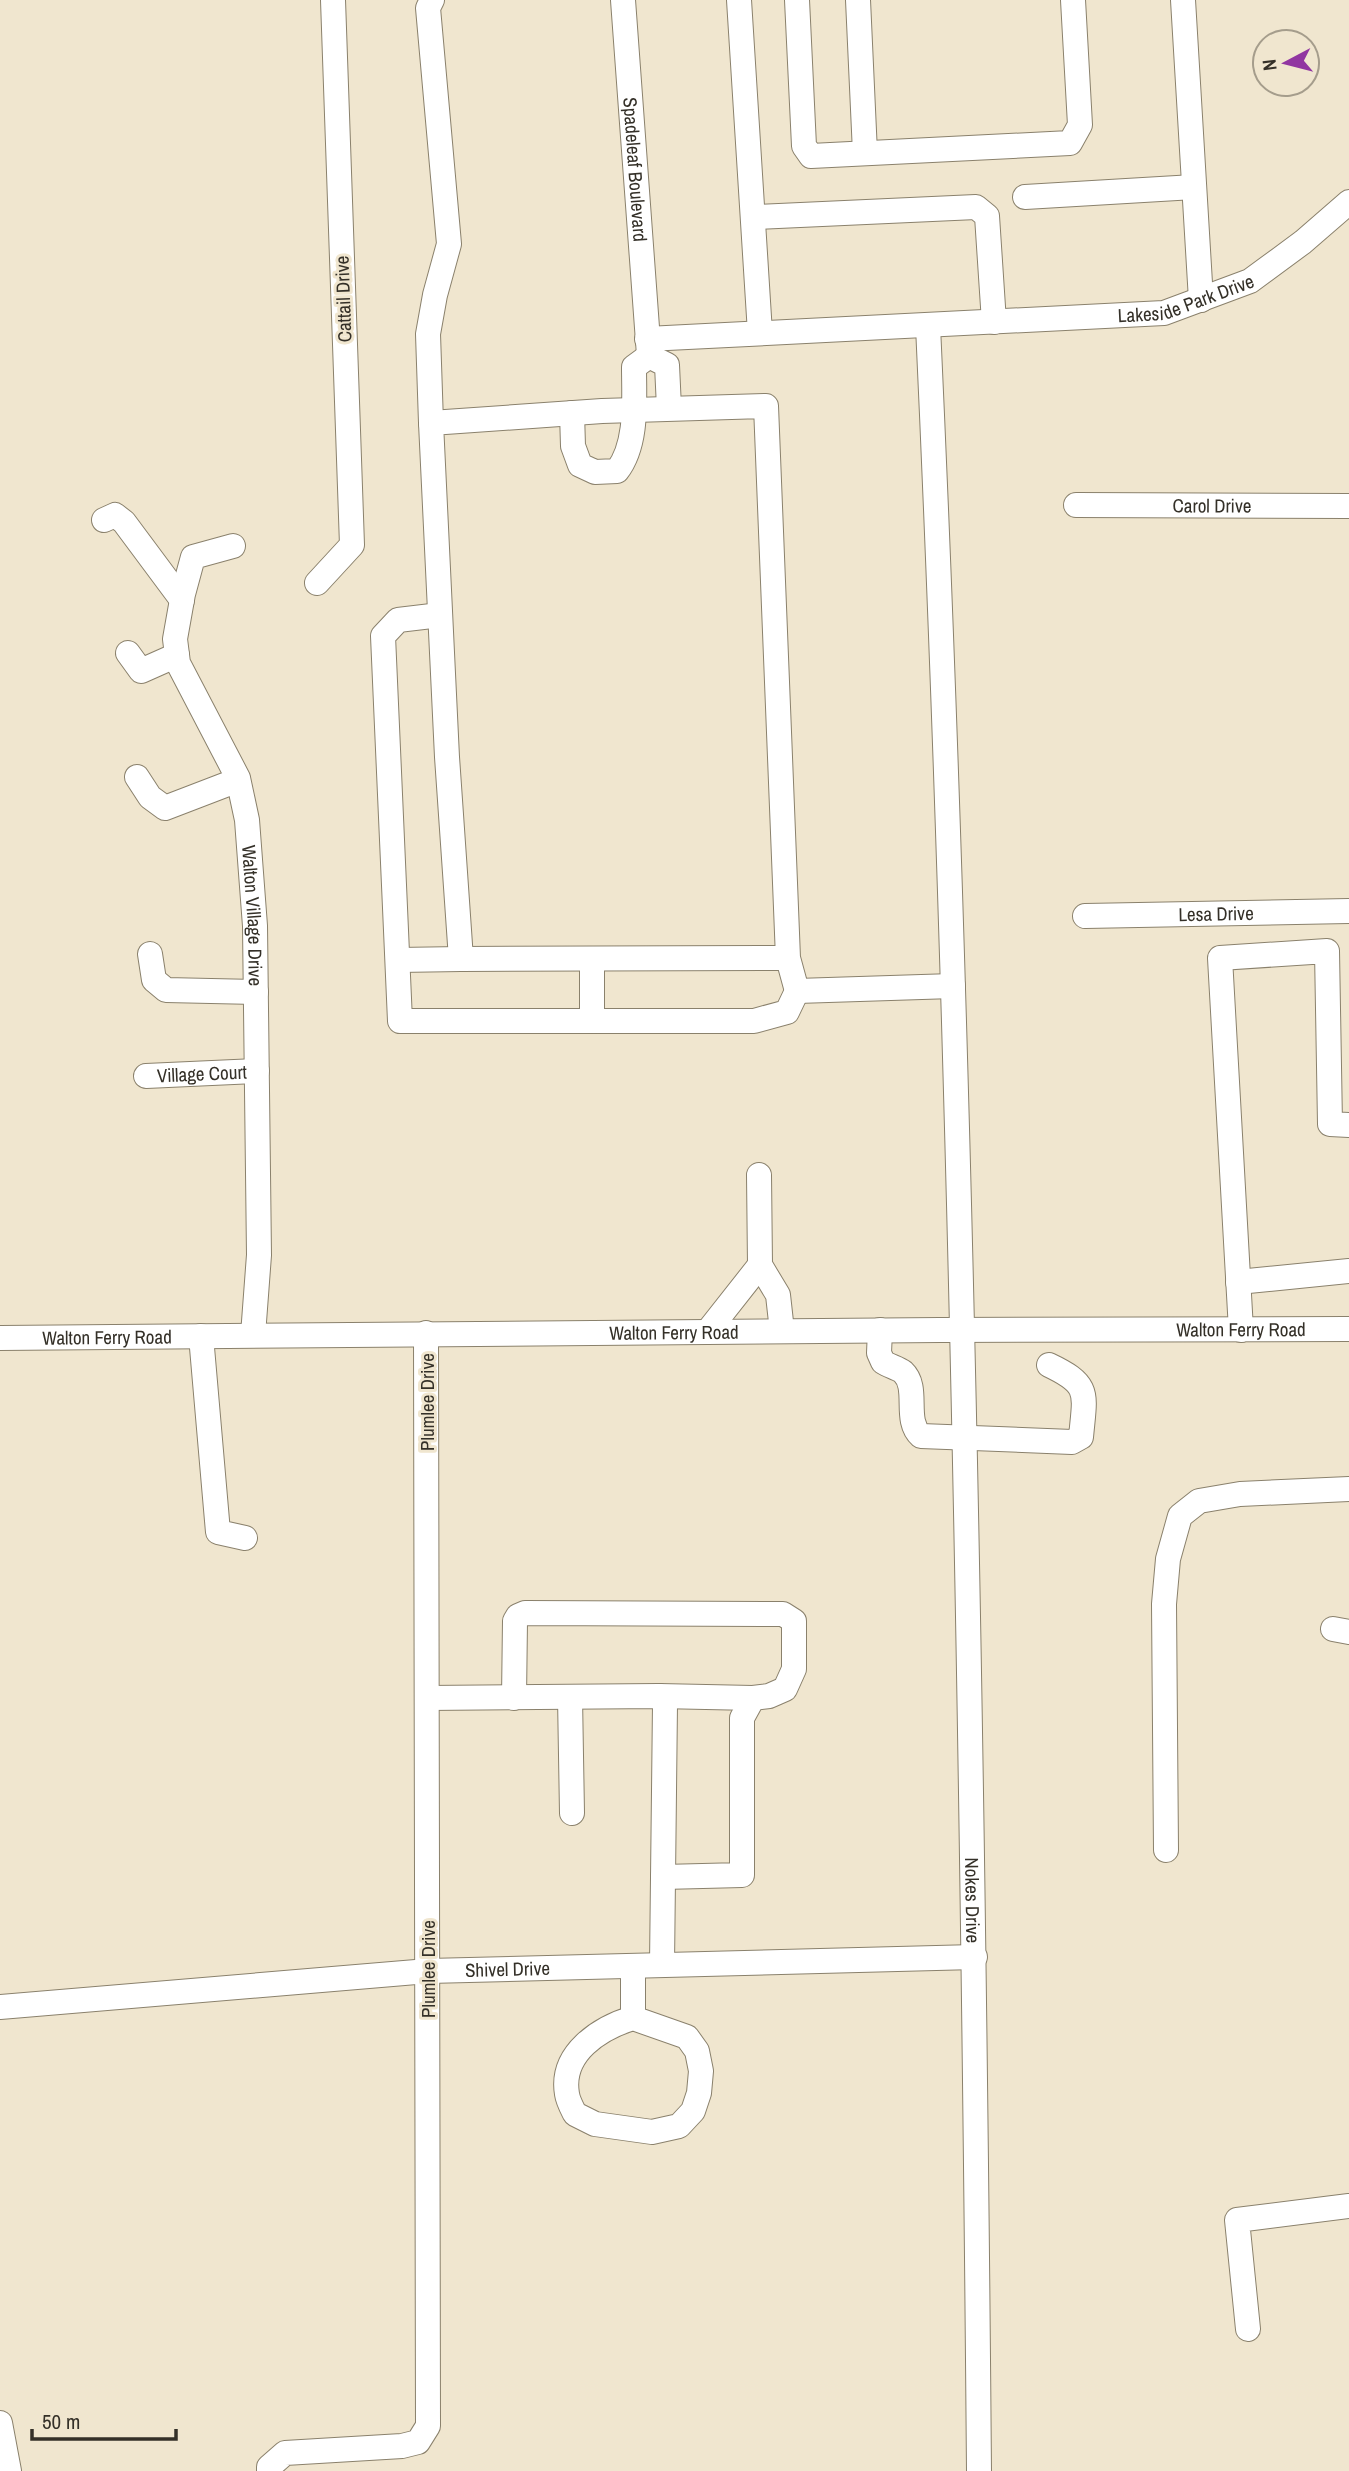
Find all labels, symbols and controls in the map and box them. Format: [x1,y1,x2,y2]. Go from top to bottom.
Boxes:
north arrow [1251,28,1321,98]
text: N [1256,58,1283,72]
street label: Spadeleaf Boulevard [617,96,654,243]
street label: Cattail Drive [328,255,358,343]
street label: Lakeside Park Drive [1117,268,1258,328]
street label: Carol Drive [1173,492,1251,519]
street label: Walton Village Drive [236,844,269,986]
street label: Lesa Drive [1178,900,1254,927]
street label: Village Court [156,1058,248,1088]
street label: Walton Ferry Road [1176,1316,1306,1342]
street label: Walton Ferry Road [609,1319,739,1346]
street label: Walton Ferry Road [42,1324,172,1351]
street label: Plumlee Drive [414,1353,440,1451]
street label: Nokes Drive [959,1857,986,1943]
street label: Plumlee Drive [415,1920,441,2018]
street label: Shivel Drive [465,1955,550,1983]
scale bar [32,2398,175,2442]
text: 50 m [42,2407,80,2436]

